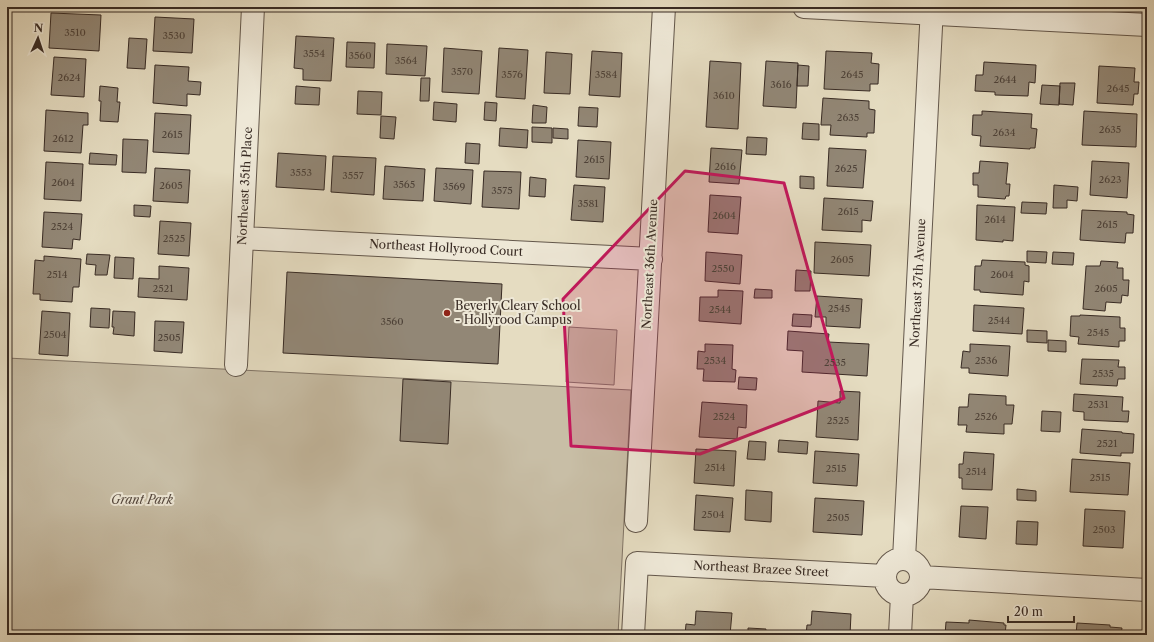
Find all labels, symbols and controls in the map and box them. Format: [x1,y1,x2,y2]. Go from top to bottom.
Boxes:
north arrow [18,18,58,58]
text: N [33,21,44,35]
house number: 3510 [64,26,86,39]
house number: 3530 [163,29,185,42]
house number: 3554 [303,47,325,60]
house number: 3560 [348,49,372,62]
house number: 3564 [395,54,418,67]
house number: 3570 [451,65,473,78]
house number: 3576 [501,68,523,81]
house number: 3584 [595,68,618,81]
house number: 2645 [841,68,863,81]
house number: 2624 [57,71,81,84]
house number: 2644 [993,73,1017,86]
house number: 3616 [770,78,792,91]
house number: 2645 [1107,82,1129,95]
house number: 3610 [713,89,735,102]
house number: 2635 [837,111,859,124]
house number: 2635 [1099,123,1121,136]
street label: Northeast 35th Place [234,126,255,245]
house number: 2634 [993,126,1016,139]
house number: 2615 [161,128,183,141]
house number: 2612 [52,132,74,145]
house number: 2615 [583,153,605,166]
house number: 2616 [714,160,736,173]
house number: 2625 [835,162,857,175]
house number: 3553 [290,166,312,179]
house number: 3557 [342,169,364,182]
house number: 2623 [1099,173,1121,186]
house number: 2604 [51,176,75,189]
house number: 3565 [393,178,415,191]
house number: 2605 [159,179,183,192]
house number: 3569 [443,180,465,193]
house number: 3575 [491,184,513,197]
house number: 3581 [577,197,599,210]
street label: Northeast 36th Avenue [639,198,660,329]
house number: 2615 [837,205,859,218]
house number: 2604 [712,209,736,222]
house number: 2614 [984,213,1006,226]
street label: Northeast 37th Avenue [907,218,928,348]
house number: 2615 [1096,218,1118,231]
house number: 2524 [51,220,74,233]
house number: 2525 [163,232,185,245]
street label: Northeast Hollyrood Court [369,236,524,259]
house number: 2605 [830,253,854,266]
house number: 2550 [712,262,734,275]
house number: 2514 [46,268,68,281]
house number: 2604 [990,268,1014,281]
house number: 2521 [152,282,174,295]
house number: 2605 [1094,282,1118,295]
place label: Beverly Cleary School - Hollyrood Campus [455,298,581,327]
house number: 2545 [828,302,850,315]
house number: 2544 [709,303,732,316]
marker: Beverly Cleary School - Hollyrood Campus [442,308,452,318]
house number: 2544 [988,314,1011,327]
house number: 3560 [380,315,404,328]
house number: 2545 [1087,326,1109,339]
house number: 2504 [43,328,67,341]
house number: 2505 [158,331,180,344]
house number: 2534 [704,354,726,367]
house number: 2536 [975,354,997,367]
house number: 2535 [824,356,846,369]
house number: 2535 [1092,367,1114,380]
house number: 2531 [1088,398,1109,411]
house number: 2524 [713,410,736,423]
house number: 2526 [975,410,998,423]
house number: 2525 [827,414,849,427]
house number: 2521 [1096,437,1118,450]
house number: 2514 [704,461,726,474]
house number: 2515 [826,462,846,475]
house number: 2514 [965,465,987,478]
house number: 2515 [1090,471,1110,484]
park label: Grant Park [111,492,174,507]
house number: 2504 [701,508,725,521]
house number: 2505 [827,511,849,524]
house number: 2503 [1092,523,1116,536]
street label: Northeast Brazee Street [693,557,830,580]
scale bar [1008,598,1074,624]
text: 20 m [1014,604,1043,619]

